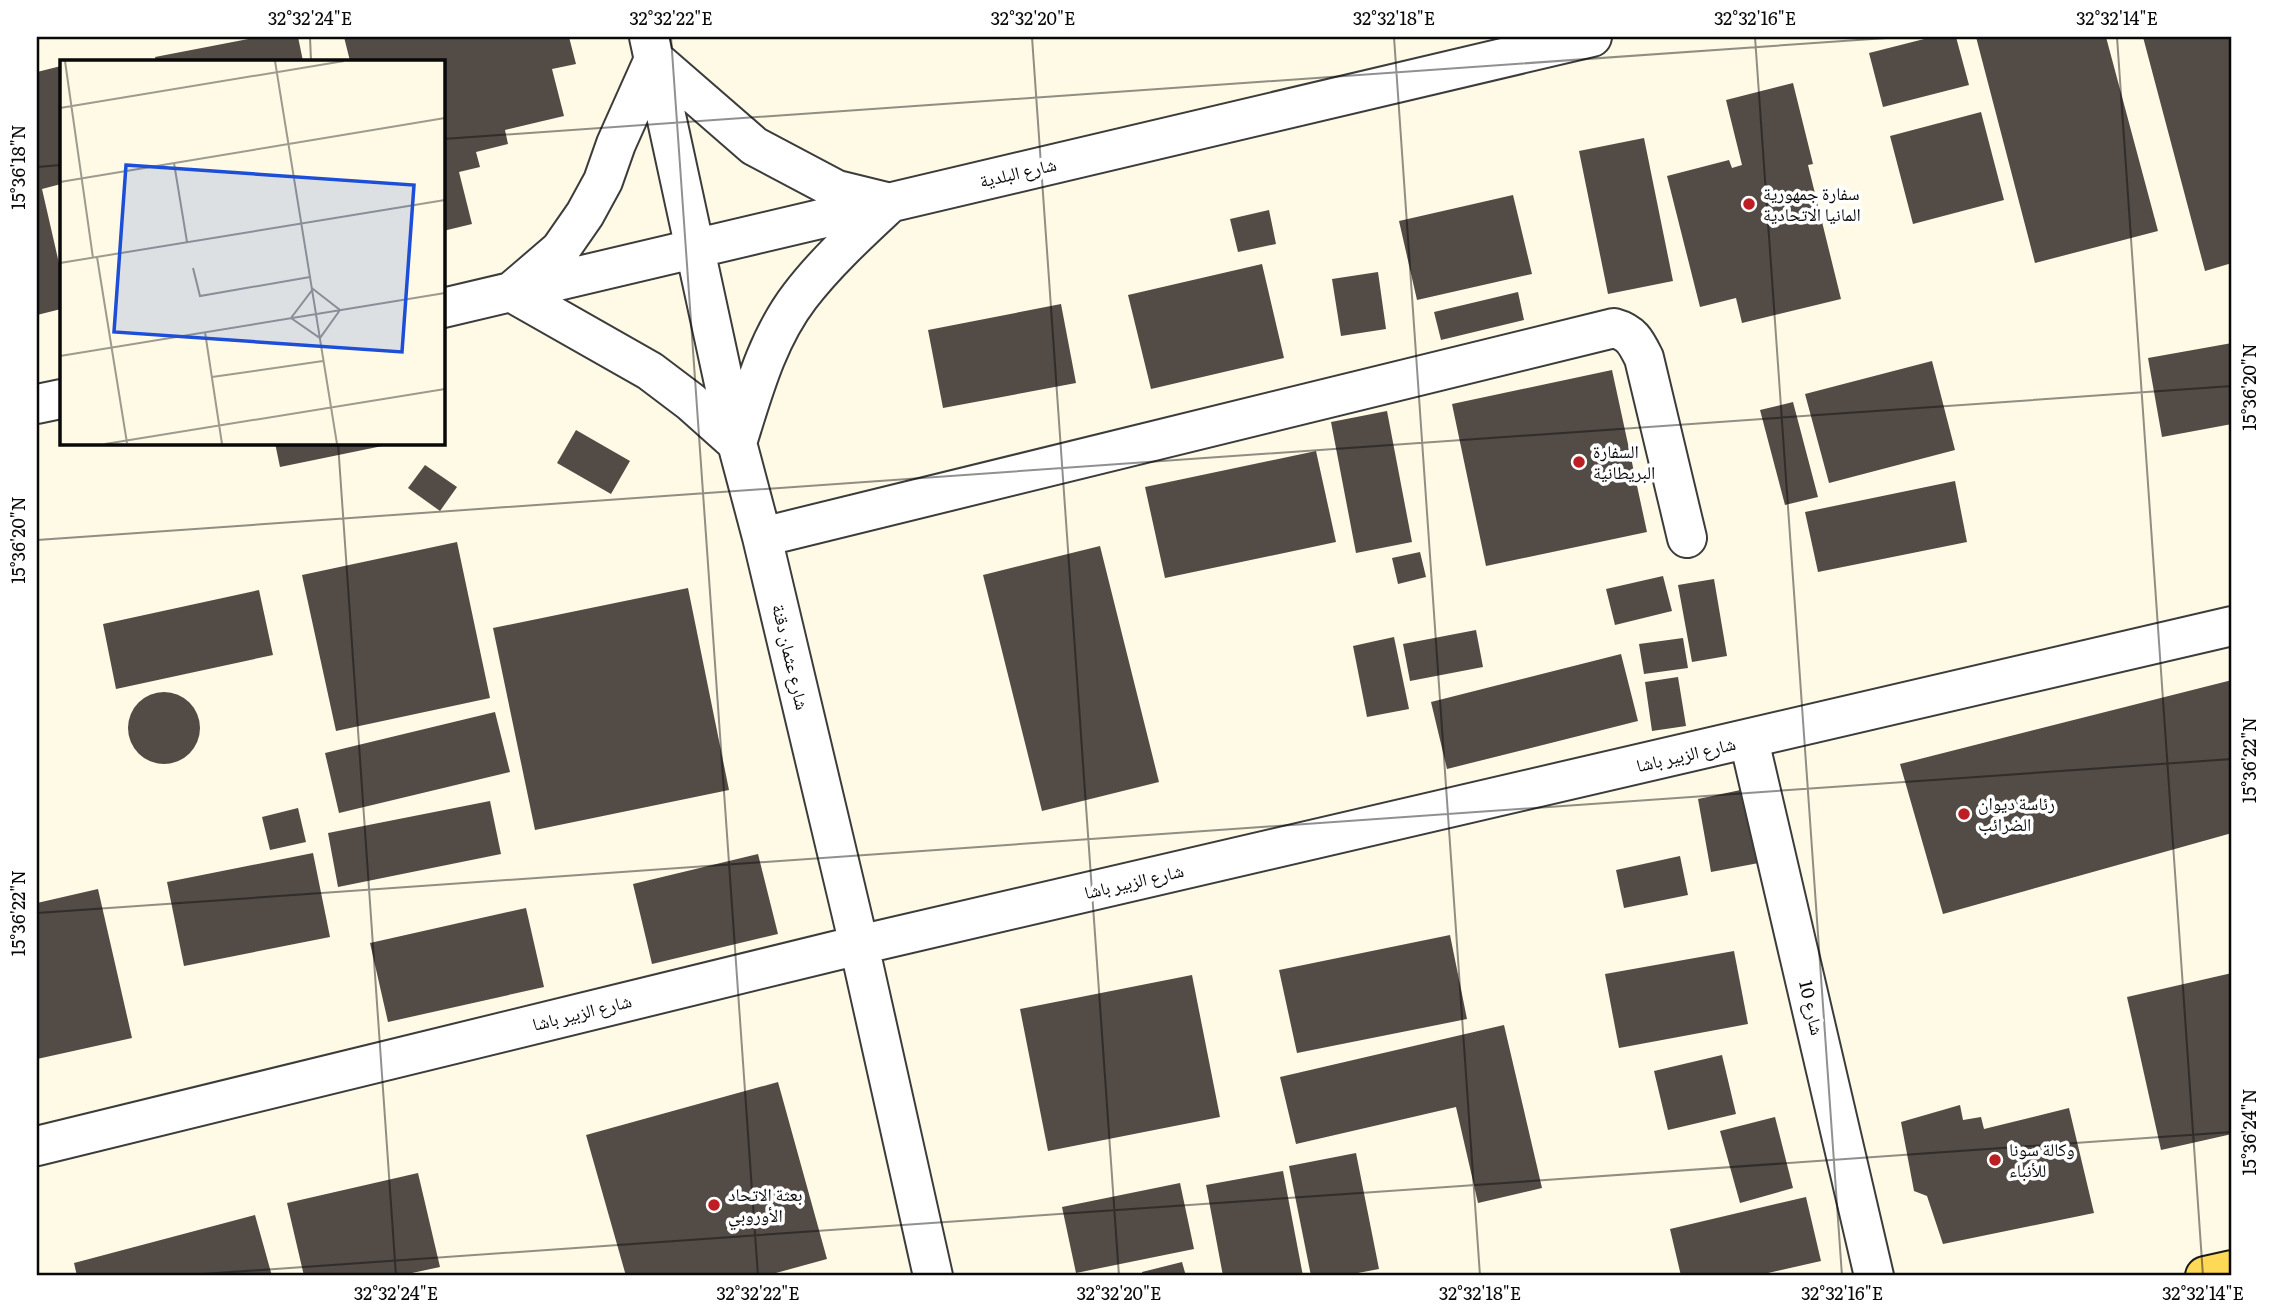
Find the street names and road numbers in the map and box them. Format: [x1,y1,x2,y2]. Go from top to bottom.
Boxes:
street label: شارع البلدية [976,150,1059,194]
street label: شارع عثمان دقنة [766,601,817,712]
street label: شارع الزبير باشا [1633,729,1738,778]
street label: شارع الزبير باشا [1081,856,1186,905]
street label: شارع 10 [1793,978,1832,1038]
street label: شارع الزبير باشا [529,986,634,1037]

